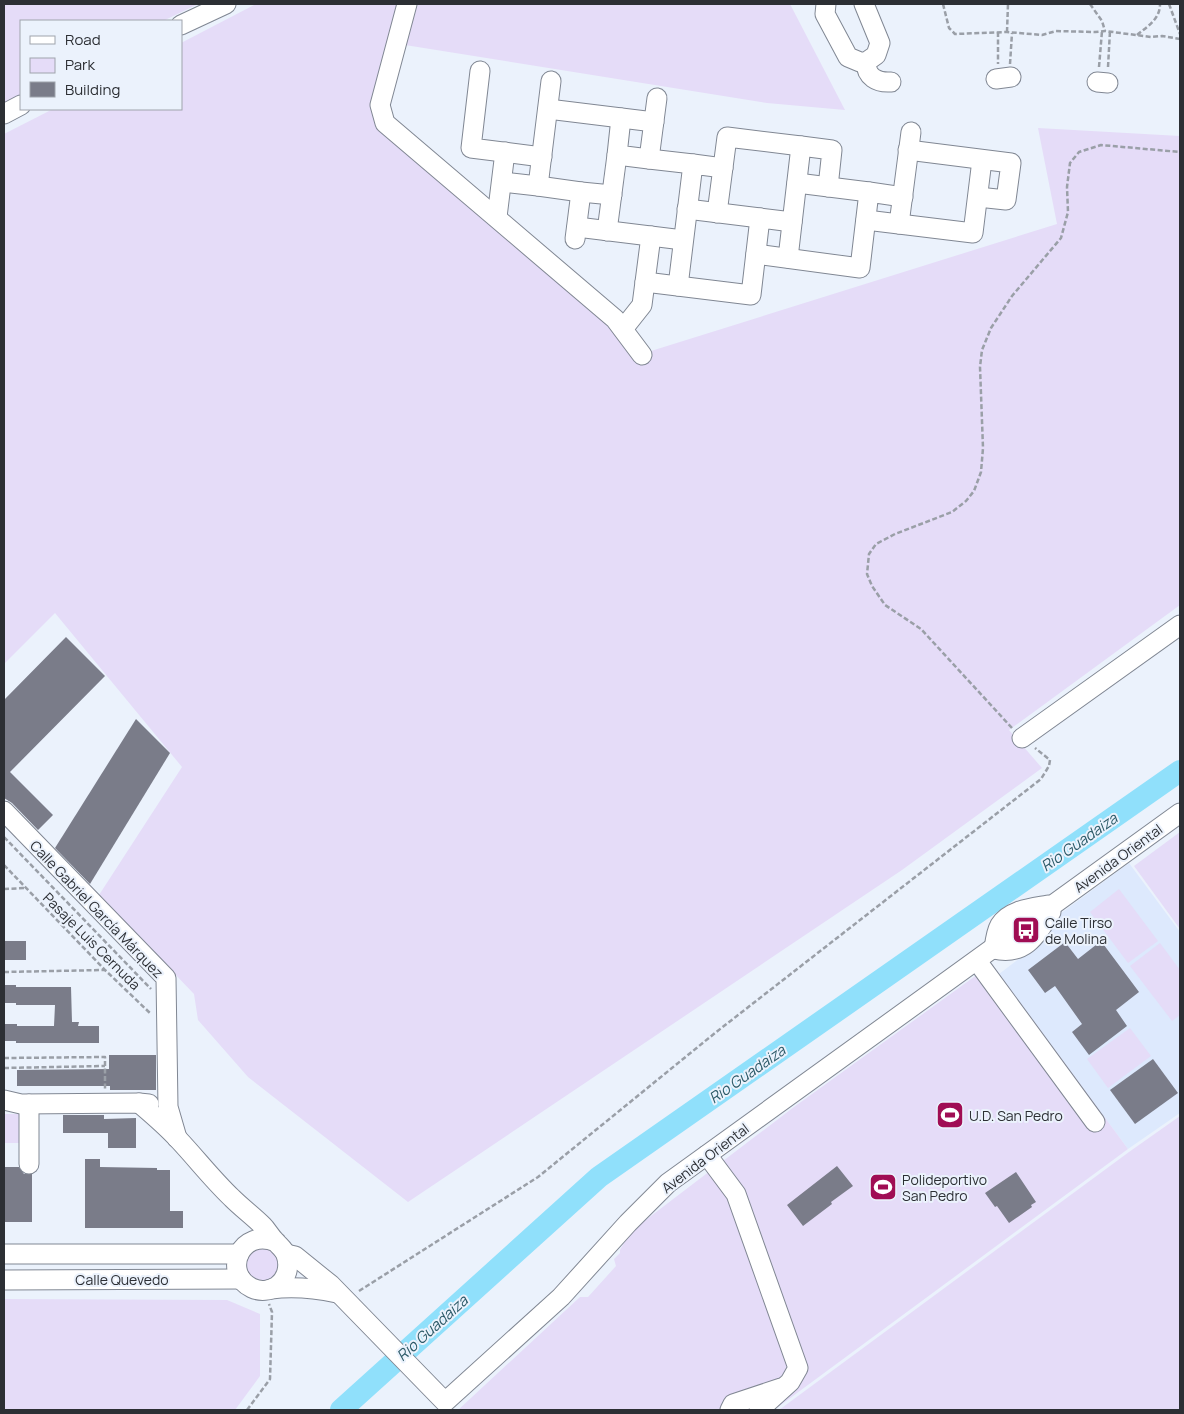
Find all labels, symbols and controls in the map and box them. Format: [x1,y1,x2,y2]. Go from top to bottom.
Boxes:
legend [20,20,182,110]
text: Road [65,29,101,50]
text: Park [65,54,95,75]
text: Building [65,79,120,100]
water label: Rio Guadaiza [1036,807,1122,876]
street label: Avenida Oriental [1070,819,1166,897]
street label: Calle Gabriel García Márquez [26,836,168,982]
street label: Pasaje Luis Cernuda [39,888,145,994]
place label: Calle Tirso de Molina [1045,913,1112,948]
bus stop icon: Calle Tirso de Molina [1011,915,1041,945]
water label: Rio Guadaiza [704,1039,790,1108]
sports icon: U.D. San Pedro [935,1100,965,1130]
place label: U.D. San Pedro [969,1106,1063,1125]
street label: Avenida Oriental [657,1119,753,1197]
place label: Polideportivo San Pedro [902,1170,987,1205]
sports icon: Polideportivo San Pedro [868,1172,898,1202]
street label: Calle Quevedo [75,1270,169,1289]
water label: Rio Guadaiza [392,1290,473,1366]

